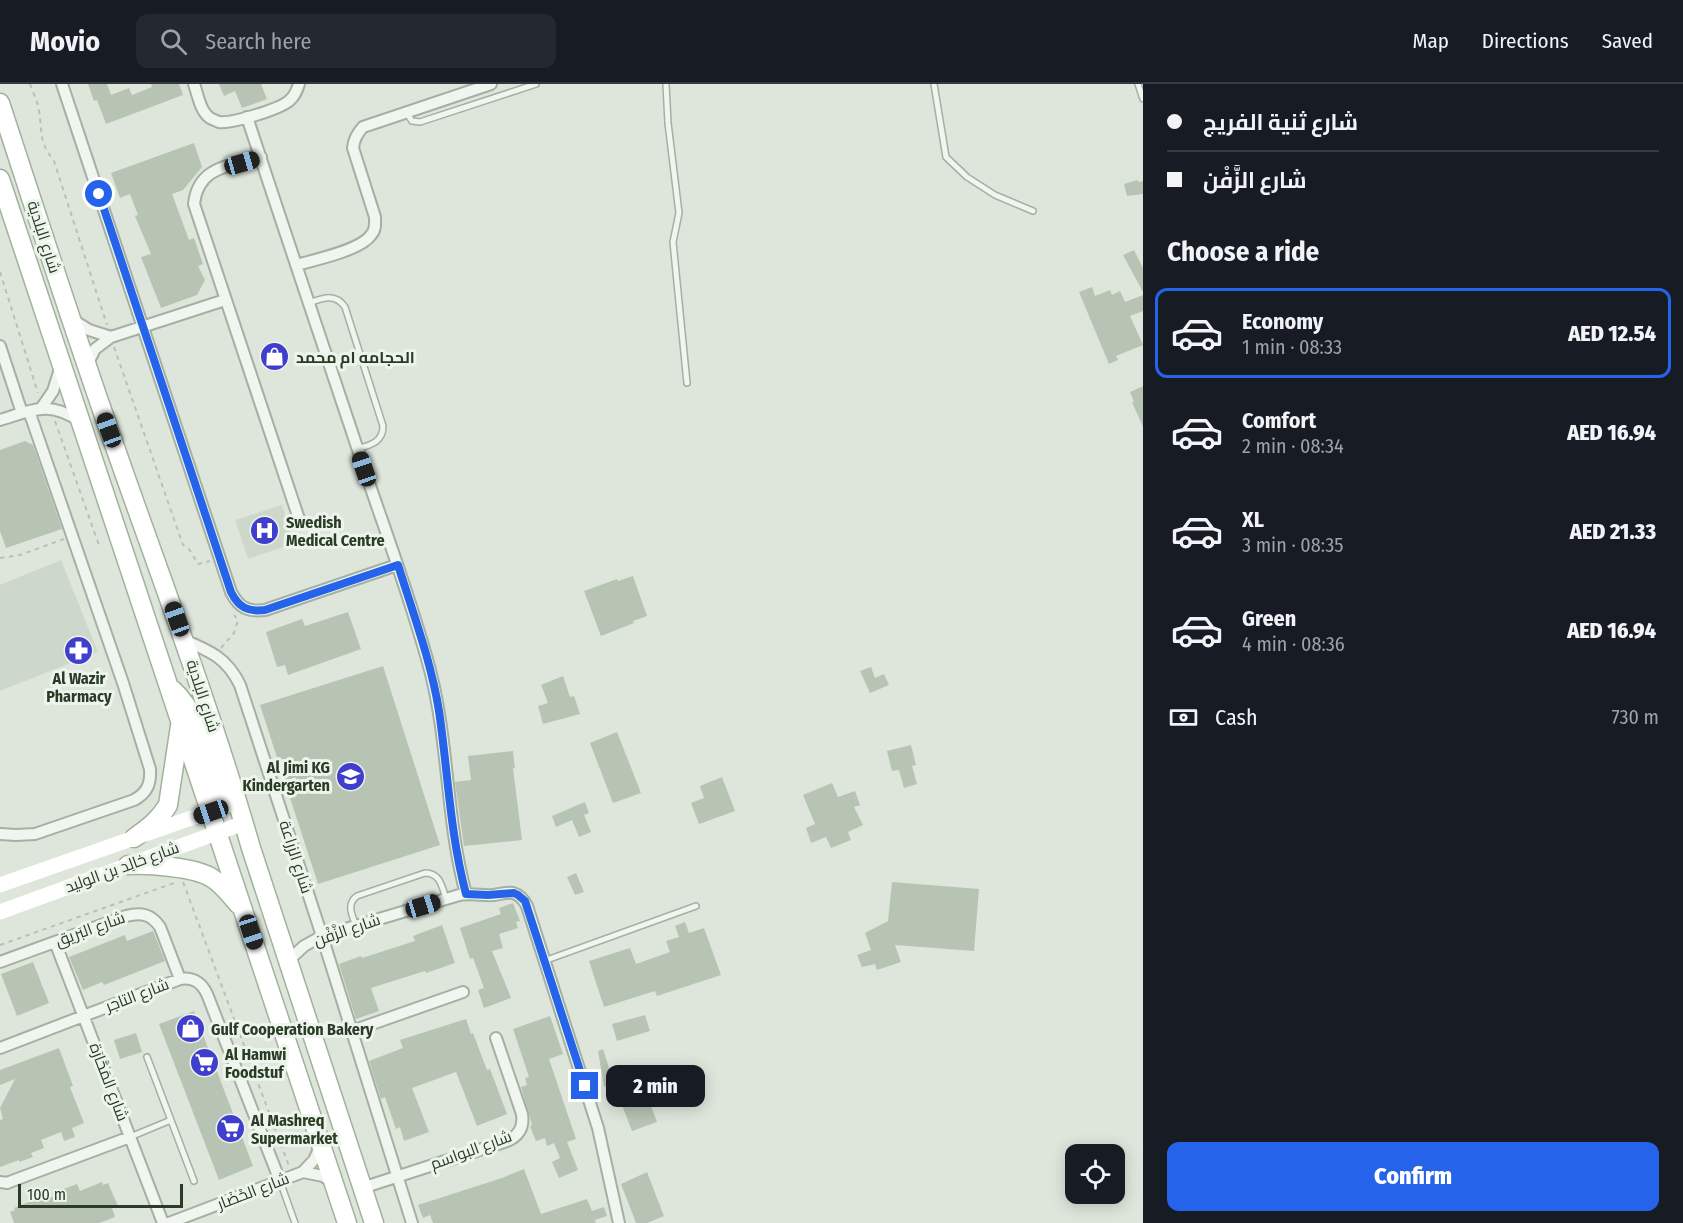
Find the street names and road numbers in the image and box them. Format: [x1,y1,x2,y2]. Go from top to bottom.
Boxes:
street label: شارع البلدية [21,198,65,276]
street label: شارع البلدية [180,657,224,735]
street label: شارع الزراعة [273,818,317,896]
street label: شارع خالِد بن الوليد [62,838,182,898]
street label: شارع البَريق [53,908,128,952]
street label: شارع الزَّفْن [311,909,383,952]
street label: شارع التاجر [102,974,172,1018]
street label: شارع المَحَّارَة [84,1040,133,1124]
street label: شارع البواسم [428,1126,515,1175]
street label: شارع الحْضَار [213,1169,292,1216]

